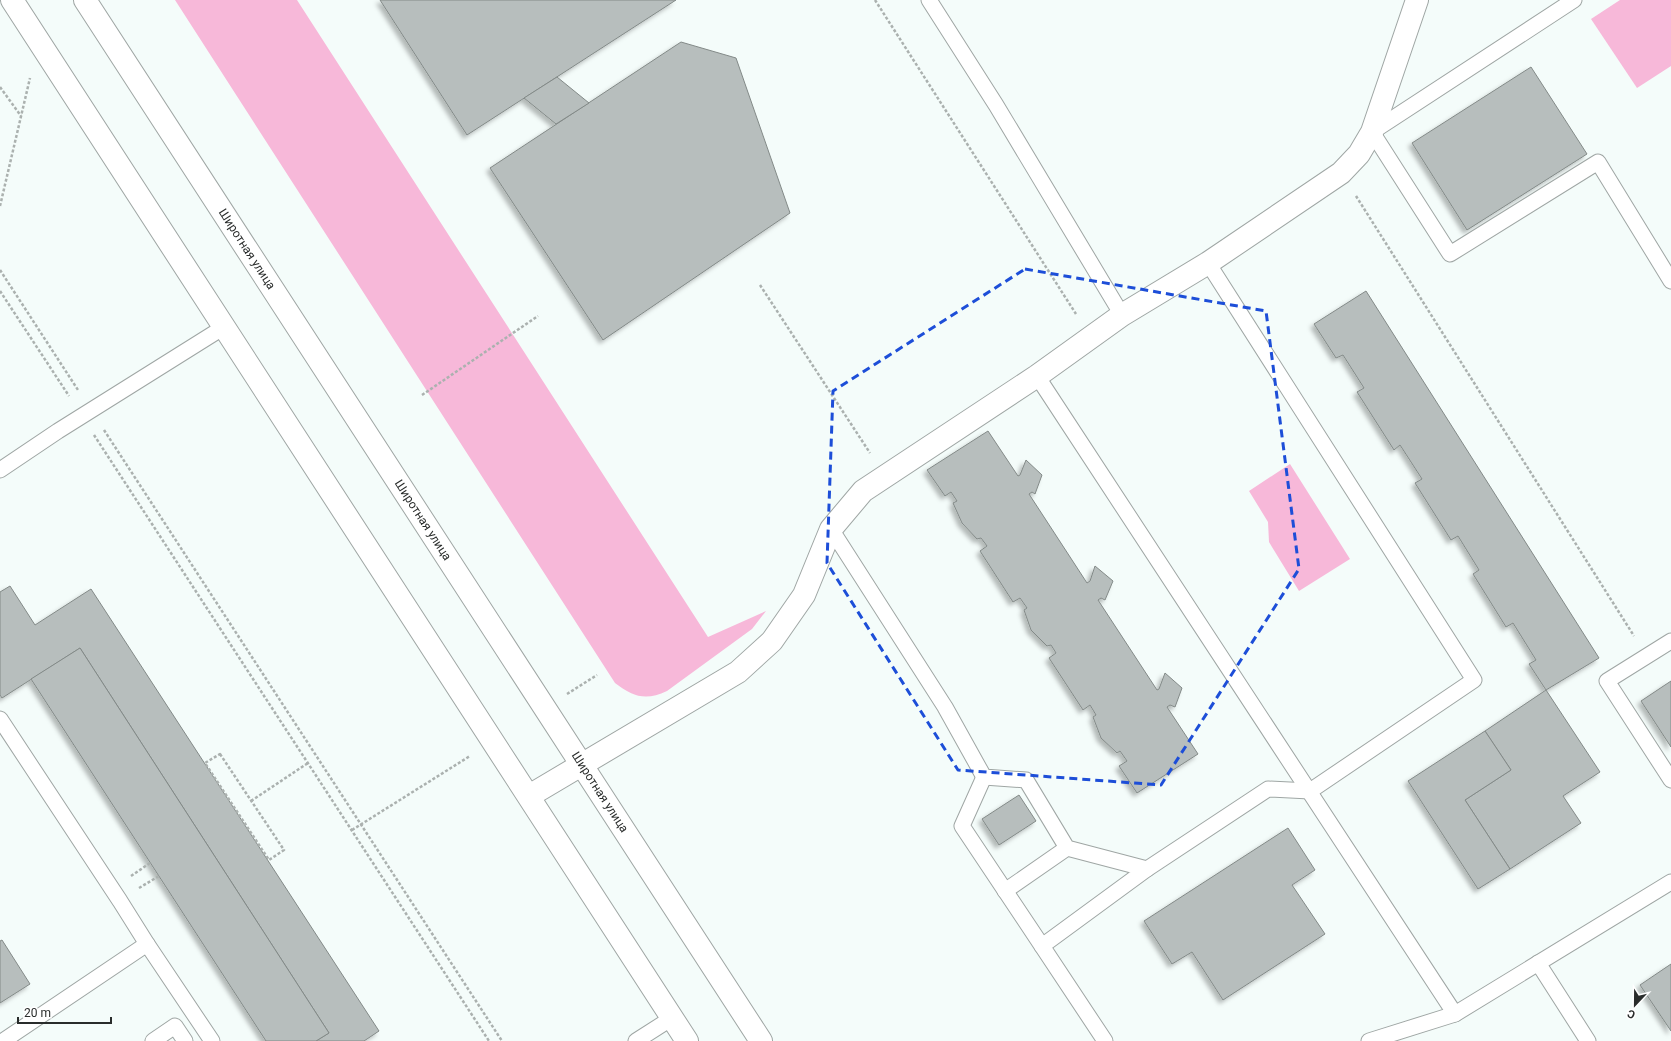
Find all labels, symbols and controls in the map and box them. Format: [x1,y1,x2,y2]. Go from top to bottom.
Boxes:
street label: Широтная улица [216,206,278,292]
street label: Широтная улица [392,477,454,563]
street label: Широтная улица [569,749,631,835]
north arrow [1615,985,1655,1025]
scale bar [18,999,111,1025]
text: 20 m [24,1006,51,1020]
text: С [1626,1006,1637,1021]

